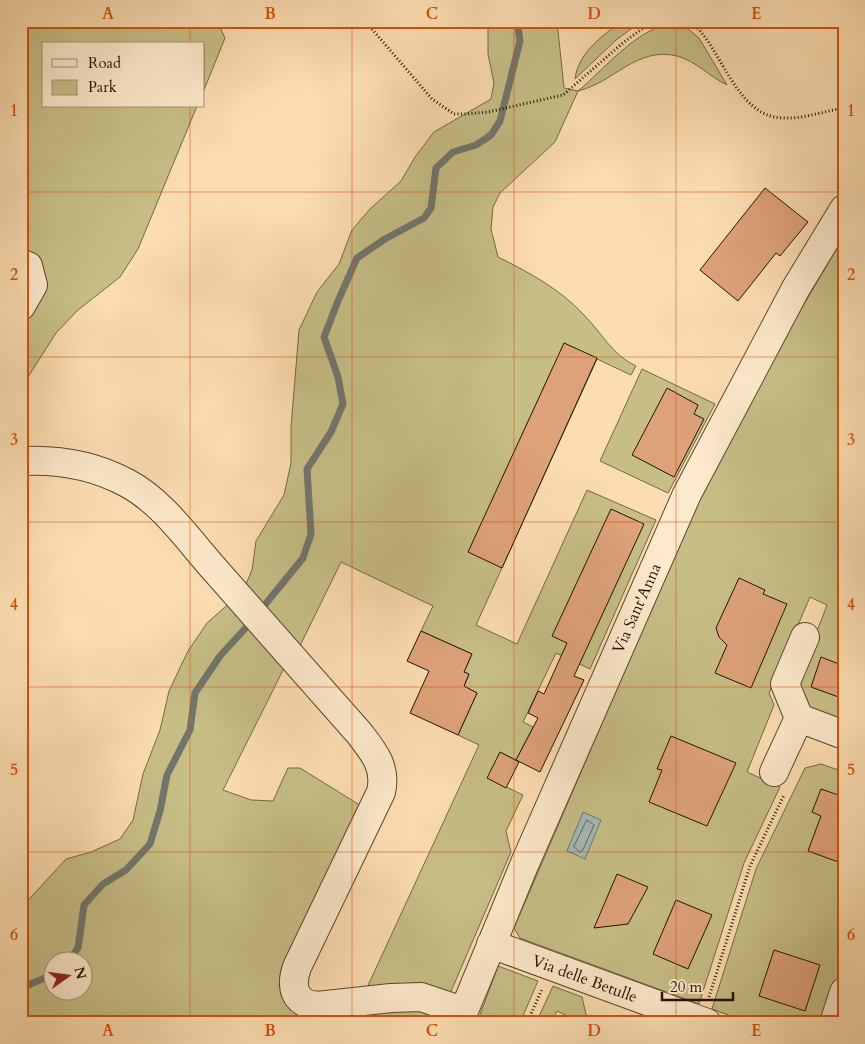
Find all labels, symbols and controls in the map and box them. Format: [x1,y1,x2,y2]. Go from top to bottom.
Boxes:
text: A [102,3,114,25]
text: B [264,3,276,25]
text: C [426,3,438,25]
text: D [587,3,601,25]
text: E [751,3,761,25]
legend [42,42,205,108]
text: Road [88,53,121,73]
text: Park [88,77,117,97]
text: 1 [10,100,18,122]
text: 1 [847,100,855,122]
text: 2 [10,264,18,286]
text: 2 [847,264,855,286]
text: 3 [10,429,18,451]
text: 3 [847,429,855,451]
street label: Via Sant'Anna [607,560,667,657]
text: 4 [10,594,18,616]
text: 4 [847,594,855,616]
text: 5 [10,759,18,781]
text: 5 [847,759,855,781]
text: 6 [10,924,18,946]
text: 6 [847,924,855,946]
street label: Via delle Betulle [529,950,640,1008]
north arrow [42,952,92,1002]
text: N [69,965,91,981]
scale bar [662,969,734,1001]
text: 20 m [670,977,702,997]
text: A [102,1020,114,1042]
text: B [264,1020,276,1042]
text: C [426,1020,438,1042]
text: D [587,1020,601,1042]
text: E [751,1020,761,1042]

